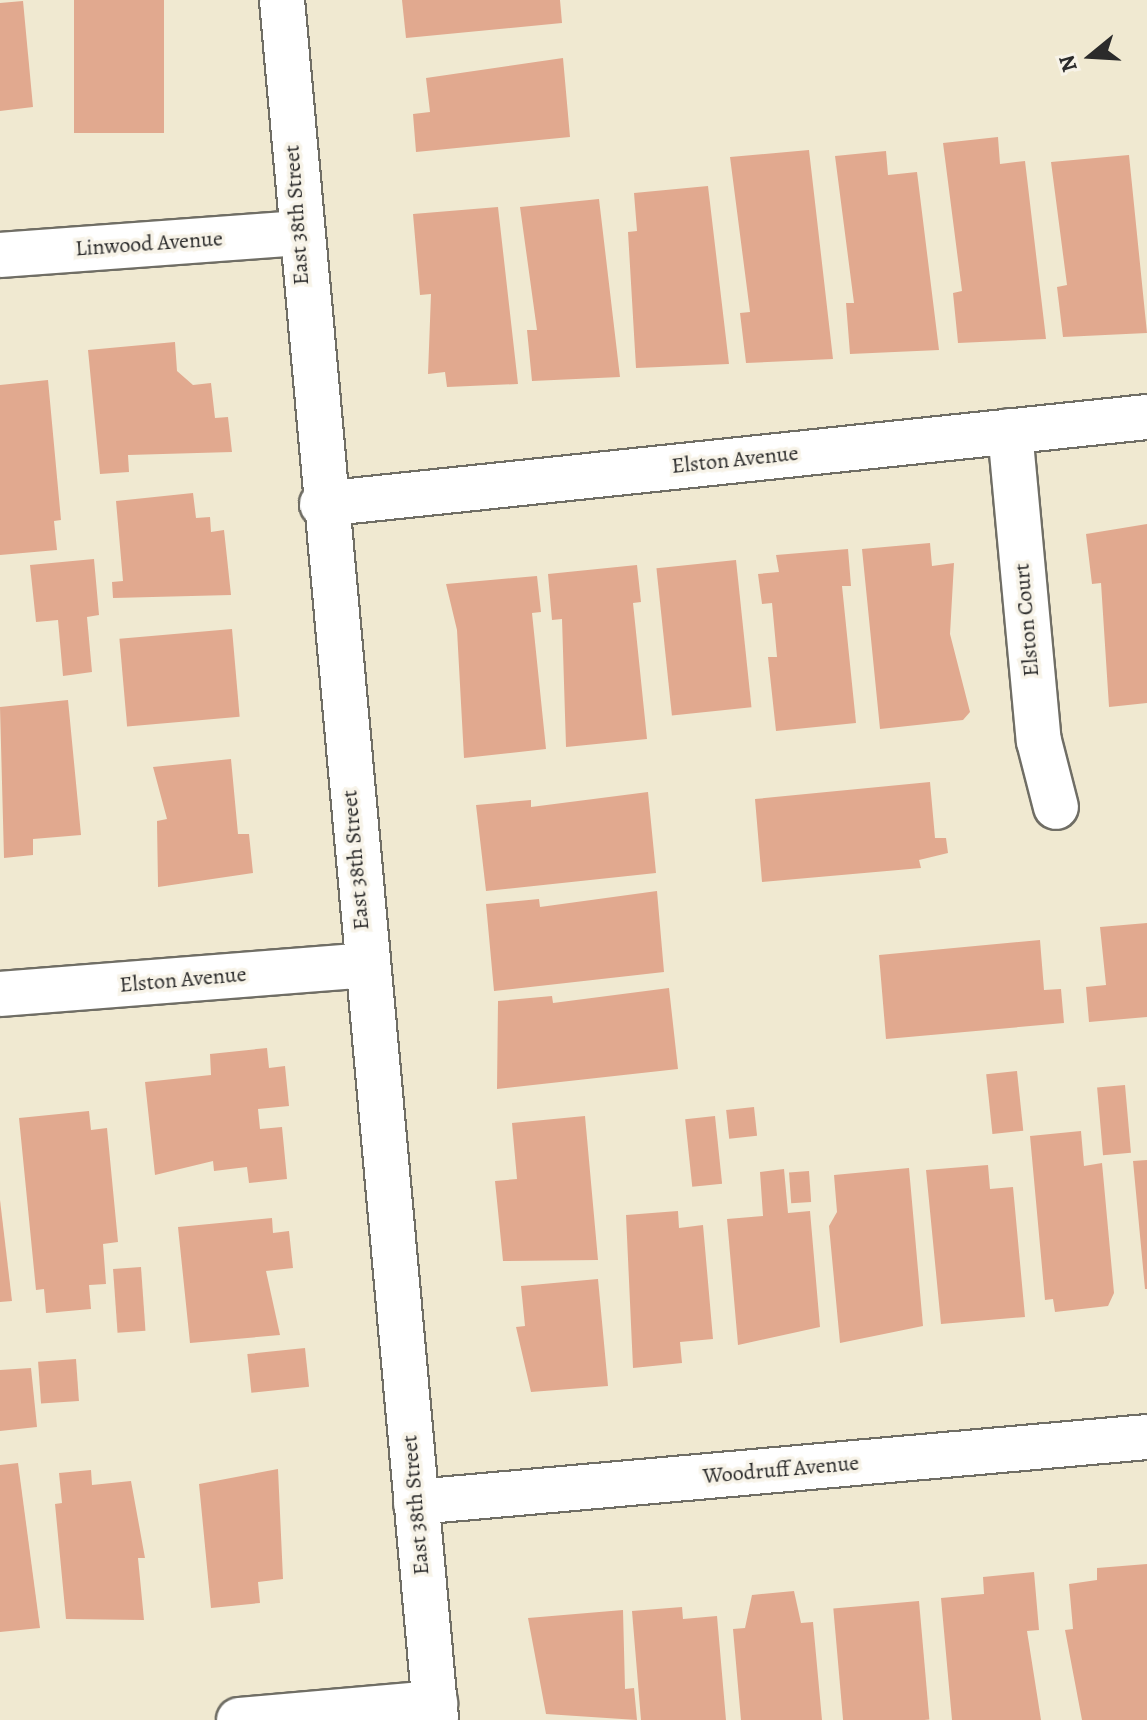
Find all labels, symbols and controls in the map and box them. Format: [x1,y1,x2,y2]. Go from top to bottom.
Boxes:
north arrow [1051,16,1131,96]
text: N [1051,51,1085,76]
street label: East 38th Street [279,144,315,286]
street label: Linwood Avenue [74,226,224,262]
street label: Elston Avenue [670,440,800,480]
street label: Elston Court [1009,562,1045,678]
street label: East 38th Street [337,789,375,931]
street label: Elston Avenue [118,961,248,999]
street label: East 38th Street [397,1434,435,1576]
street label: Woodruff Avenue [702,1450,860,1490]

